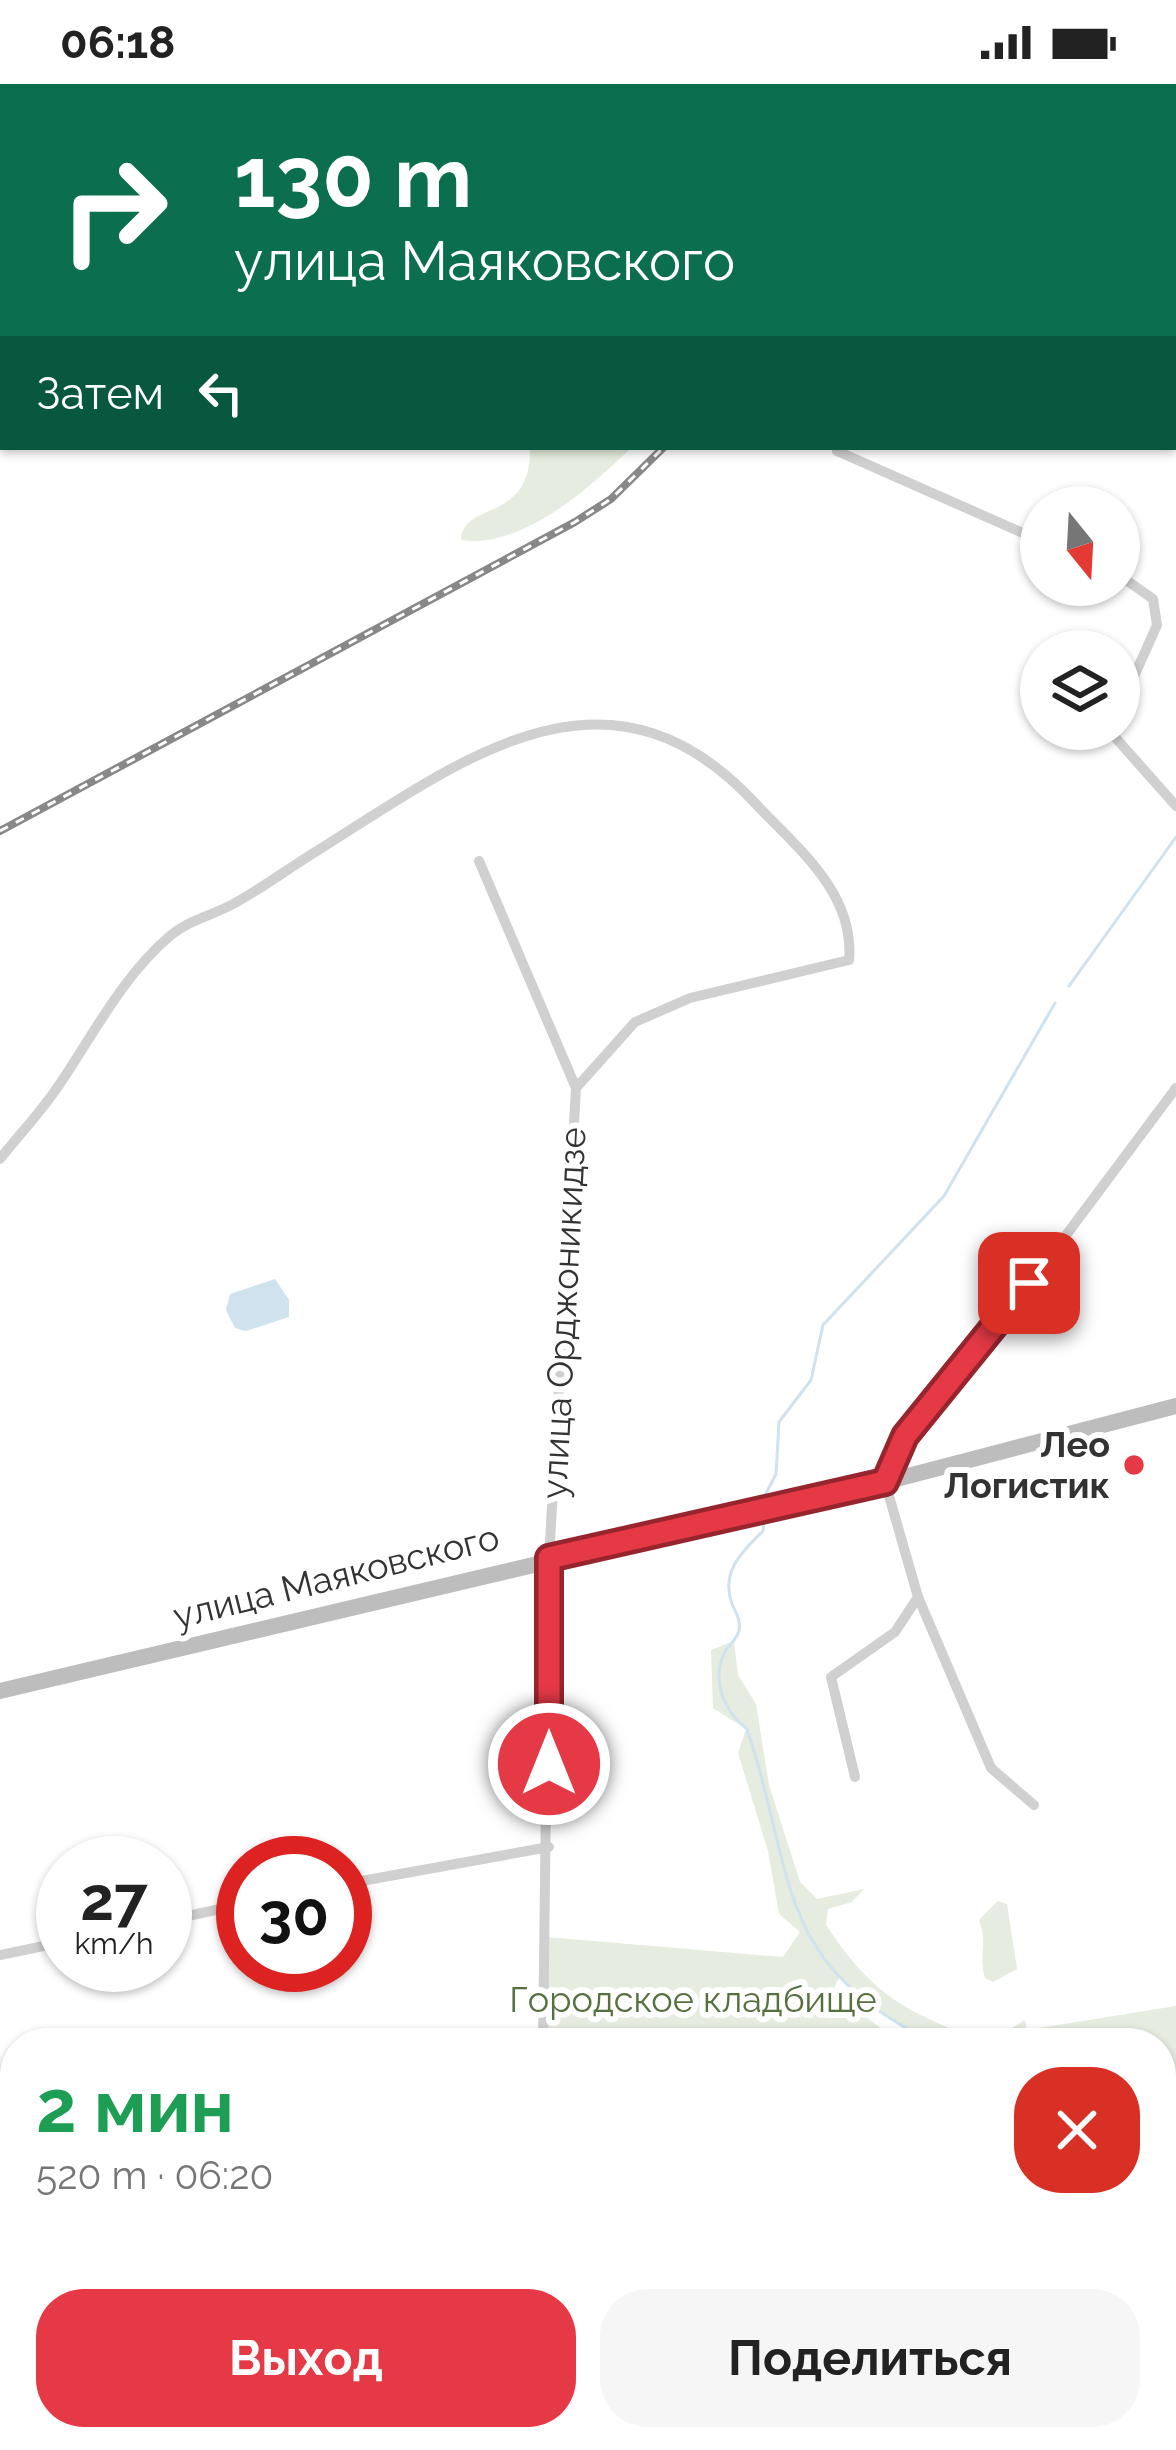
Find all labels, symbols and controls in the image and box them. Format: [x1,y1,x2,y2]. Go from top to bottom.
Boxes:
text: 06:18 [60,16,175,69]
text: 130 m [234,128,472,227]
icon: right [36,132,192,288]
text: улица Маяковского [234,229,735,293]
icon: left [188,360,254,426]
text: Затем [36,367,164,420]
north arrow [1020,486,1140,606]
map controls [1020,486,1140,750]
button: layers [1020,630,1140,750]
street label: улица Орджоникидзе [532,1126,594,1500]
pin [978,1232,1080,1334]
icon: arrive [996,1250,1062,1316]
place label: Лео Логистик [943,1423,1110,1506]
marker: Лео Логистик [1121,1452,1147,1478]
street label: улица Маяковского [169,1515,503,1637]
position arrow [486,1701,612,1827]
speed limit sign: 30 [216,1836,372,1992]
text: 27 [80,1864,148,1934]
text: km/h [74,1926,154,1961]
park label: Городское кладбище [509,1978,877,2020]
text: 2 мин [36,2064,234,2149]
button: close [1014,2067,1140,2193]
text: 520 m · 06:20 [36,2152,273,2198]
button: Выход [36,2289,576,2427]
button: Поделиться [600,2289,1140,2427]

